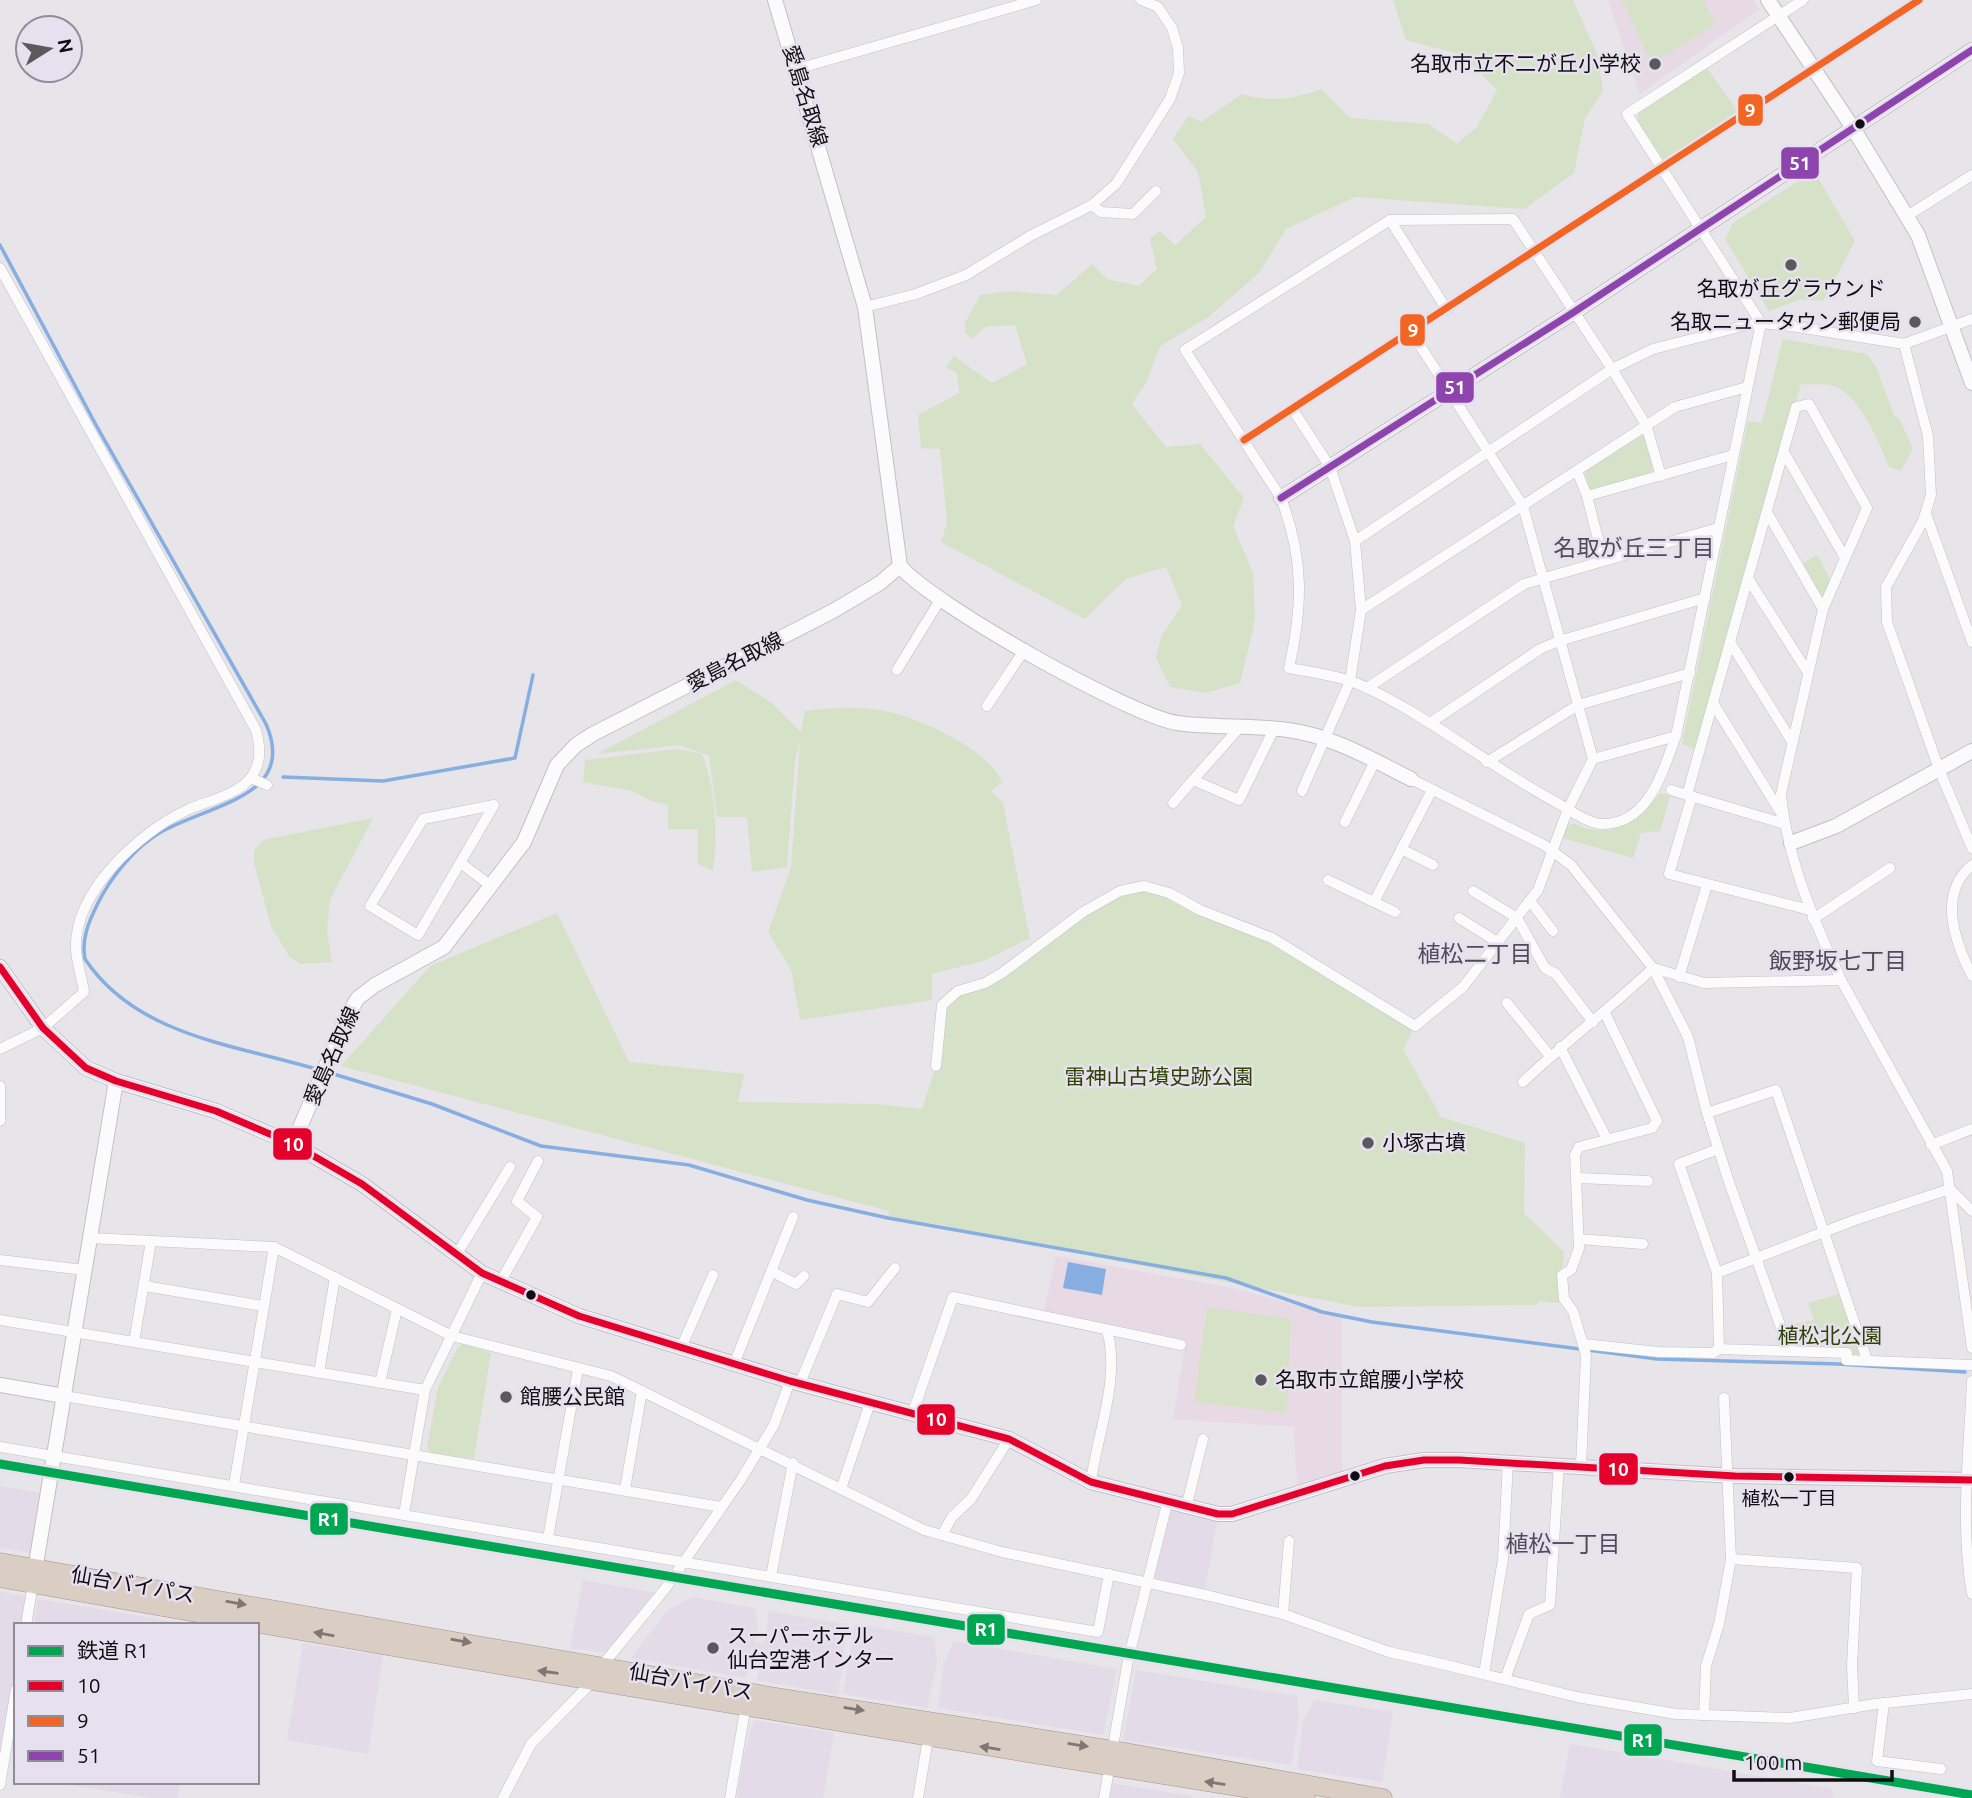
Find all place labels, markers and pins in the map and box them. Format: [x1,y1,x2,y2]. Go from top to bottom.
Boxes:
place label: 名取市立不二が丘小学校 [1410,51,1641,75]
marker: 名取市立不二が丘小学校 [1647,56,1663,72]
unlabelled marker [1853,117,1867,131]
marker: 名取が丘グラウンド [1783,257,1799,273]
place label: 名取が丘グラウンド [1697,276,1886,300]
place label: 名取ニュータウン郵便局 [1670,309,1901,333]
marker: 名取ニュータウン郵便局 [1907,314,1923,330]
place label: 小塚古墳 [1382,1130,1466,1154]
marker: 小塚古墳 [1360,1135,1376,1151]
unlabelled marker [524,1288,538,1302]
place label: 名取市立館腰小学校 [1275,1367,1464,1391]
marker: 名取市立館腰小学校 [1253,1372,1269,1388]
place label: 館腰公民館 [520,1384,625,1408]
marker: 館腰公民館 [498,1389,514,1405]
unlabelled marker [1348,1469,1362,1483]
marker: 植松一丁目 [1782,1470,1796,1484]
place label: 植松一丁目 [1741,1487,1837,1509]
place label: スーパーホテル 仙台空港インター [727,1623,895,1671]
marker: スーパーホテル 仙台空港インター [705,1640,721,1656]

